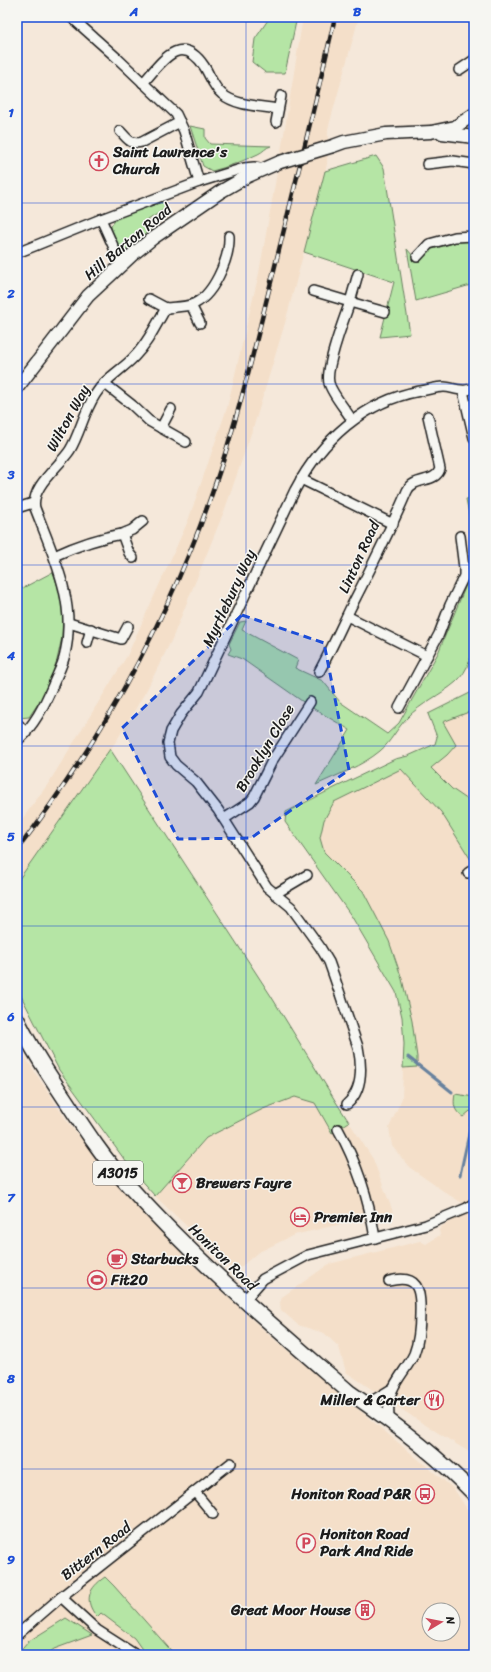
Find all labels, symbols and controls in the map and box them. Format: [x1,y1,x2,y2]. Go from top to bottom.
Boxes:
text: A [129,0,138,23]
text: B [353,0,362,23]
text: 1 [8,101,14,124]
place label: Saint Lawrence's Church [112,139,228,182]
church icon: Saint Lawrence's Church [88,150,110,172]
street label: Hill Barton Road [78,196,179,287]
text: 2 [6,282,15,305]
street label: Wilton Way [39,380,97,456]
text: 3 [6,463,15,486]
street label: Linton Road [331,515,388,598]
street label: Myrtlebury Way [195,545,263,651]
text: 4 [6,644,16,667]
street label: Brooklyn Close [228,699,302,797]
text: 5 [7,825,15,848]
text: 6 [6,1005,15,1028]
road number: A3015 [93,1161,143,1185]
place label: Brewers Fayre [196,1170,292,1196]
bar icon: Brewers Fayre [171,1172,193,1194]
text: 7 [7,1186,16,1209]
place label: Premier Inn [314,1204,393,1230]
hotel icon: Premier Inn [289,1206,311,1228]
street label: Honiton Road [182,1217,265,1298]
place label: Starbucks [130,1246,199,1272]
cafe icon: Starbucks [106,1248,128,1270]
place label: Fit20 [110,1267,149,1293]
sports icon: Fit20 [86,1269,108,1291]
text: 8 [6,1367,15,1390]
place label: Miller & Carter [319,1387,422,1413]
restaurant icon: Miller & Carter [423,1389,445,1411]
place label: Honiton Road P&R [290,1481,411,1507]
bus stop icon: Honiton Road P&R [414,1483,436,1505]
street label: Bittern Road [55,1514,138,1587]
place label: Honiton Road Park And Ride [319,1521,414,1564]
parking icon: Honiton Road Park And Ride [295,1532,317,1554]
text: 9 [7,1548,15,1571]
place label: Great Moor House [230,1597,351,1623]
building icon: Great Moor House [354,1599,376,1621]
north arrow [421,1602,461,1642]
text: N [440,1614,460,1626]

